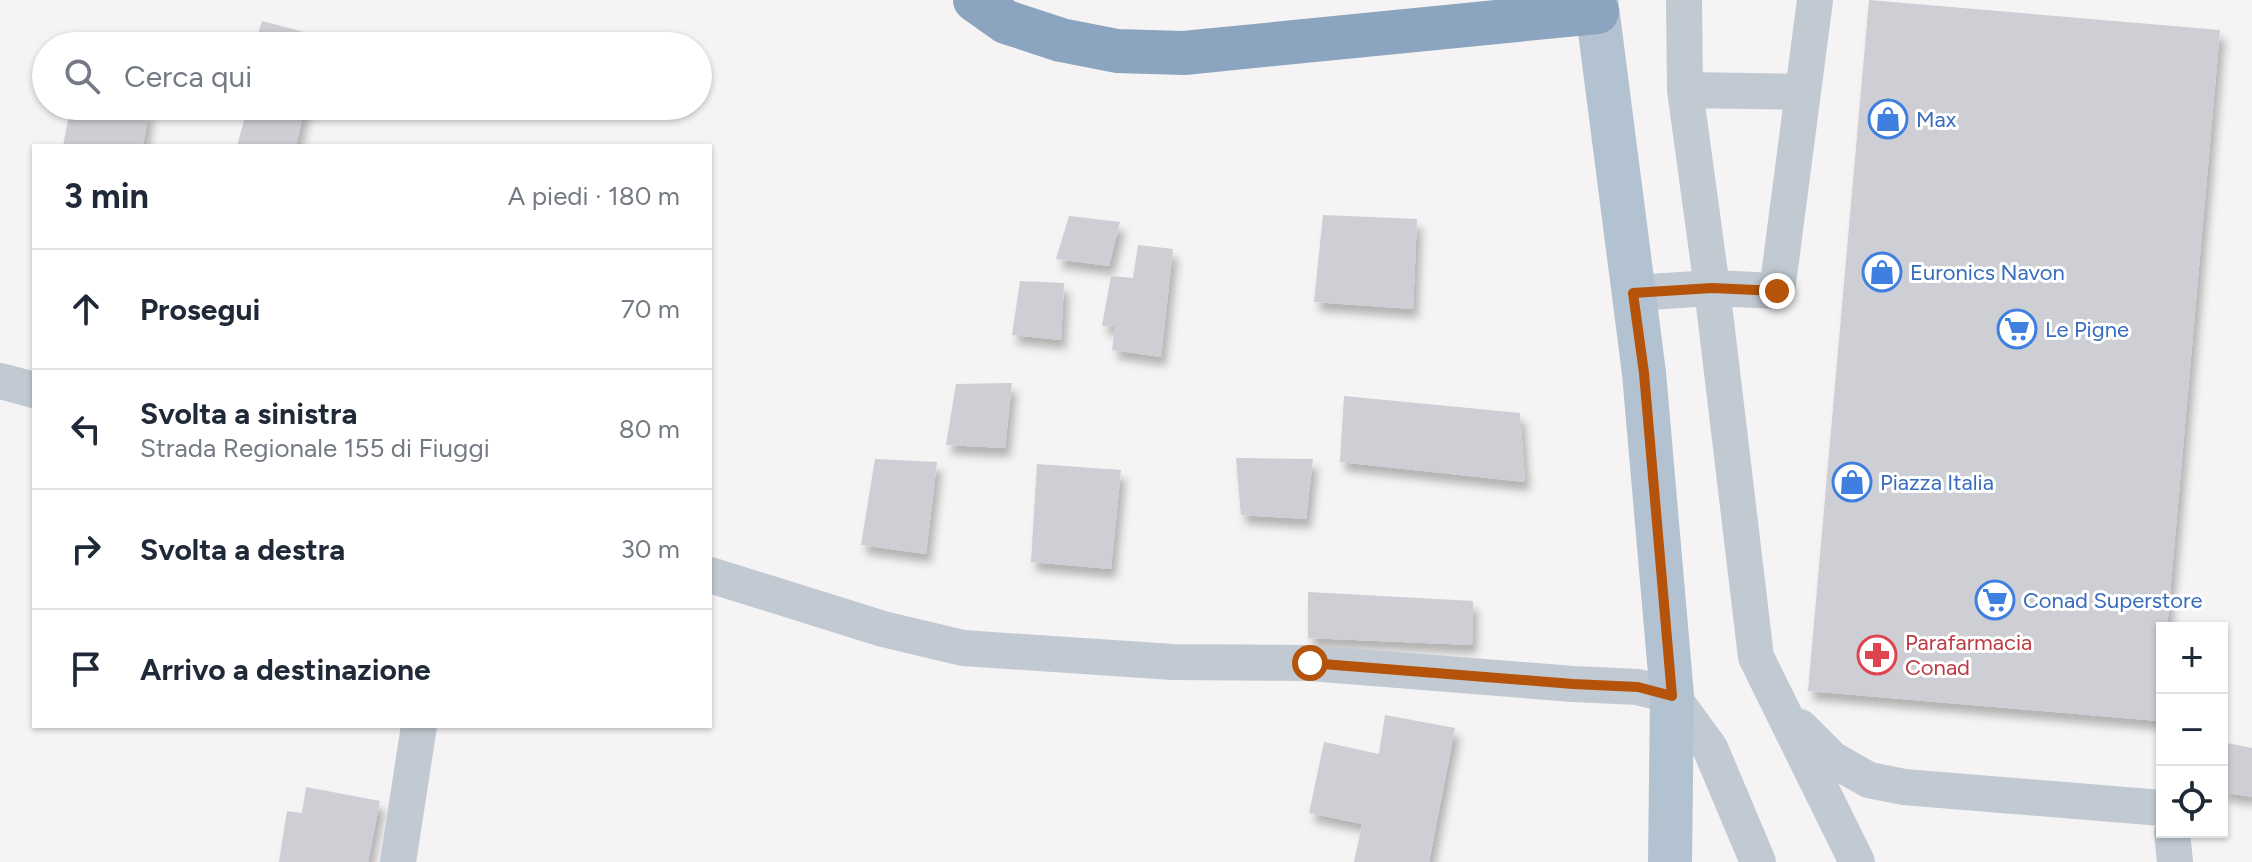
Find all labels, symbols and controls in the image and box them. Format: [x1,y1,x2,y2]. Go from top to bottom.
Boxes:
search box [32,32,712,120]
icon: search [60,54,104,98]
text: Cerca qui [124,58,252,95]
shop icon: Max [1867,98,1909,140]
place label: Max [1916,106,1957,133]
text: 3 min [64,176,149,217]
text: A piedi · 180 m [508,180,680,212]
shop icon: Euronics Navon [1861,251,1903,293]
place label: Euronics Navon [1910,259,2065,286]
route end [1759,273,1795,309]
icon: ahead [64,287,108,331]
text: Prosegui [140,291,260,328]
text: 70 m [621,293,680,325]
supermarket icon: Le Pigne [1996,308,2038,350]
place label: Le Pigne [2045,316,2129,343]
text: Svolta a sinistra [140,395,357,432]
icon: left [64,407,108,451]
text: 80 m [619,413,680,445]
text: Strada Regionale 155 di Fiuggi [140,432,490,464]
shop icon: Piazza Italia [1831,461,1873,503]
place label: Piazza Italia [1880,469,1994,496]
icon: right [64,527,108,571]
text: Svolta a destra [140,531,345,568]
text: 30 m [621,533,680,565]
supermarket icon: Conad Superstore [1974,579,2016,621]
place label: Conad Superstore [2023,587,2202,614]
map controls [2156,622,2228,838]
button: + [2156,622,2228,694]
place label: Parafarmacia Conad [1905,629,2032,681]
pharmacy icon: Parafarmacia Conad [1856,634,1898,676]
route start [1292,645,1328,681]
icon: arrive [64,647,108,691]
text: Arrivo a destinazione [140,651,431,688]
button: − [2156,694,2228,766]
button: locate [2156,766,2228,838]

